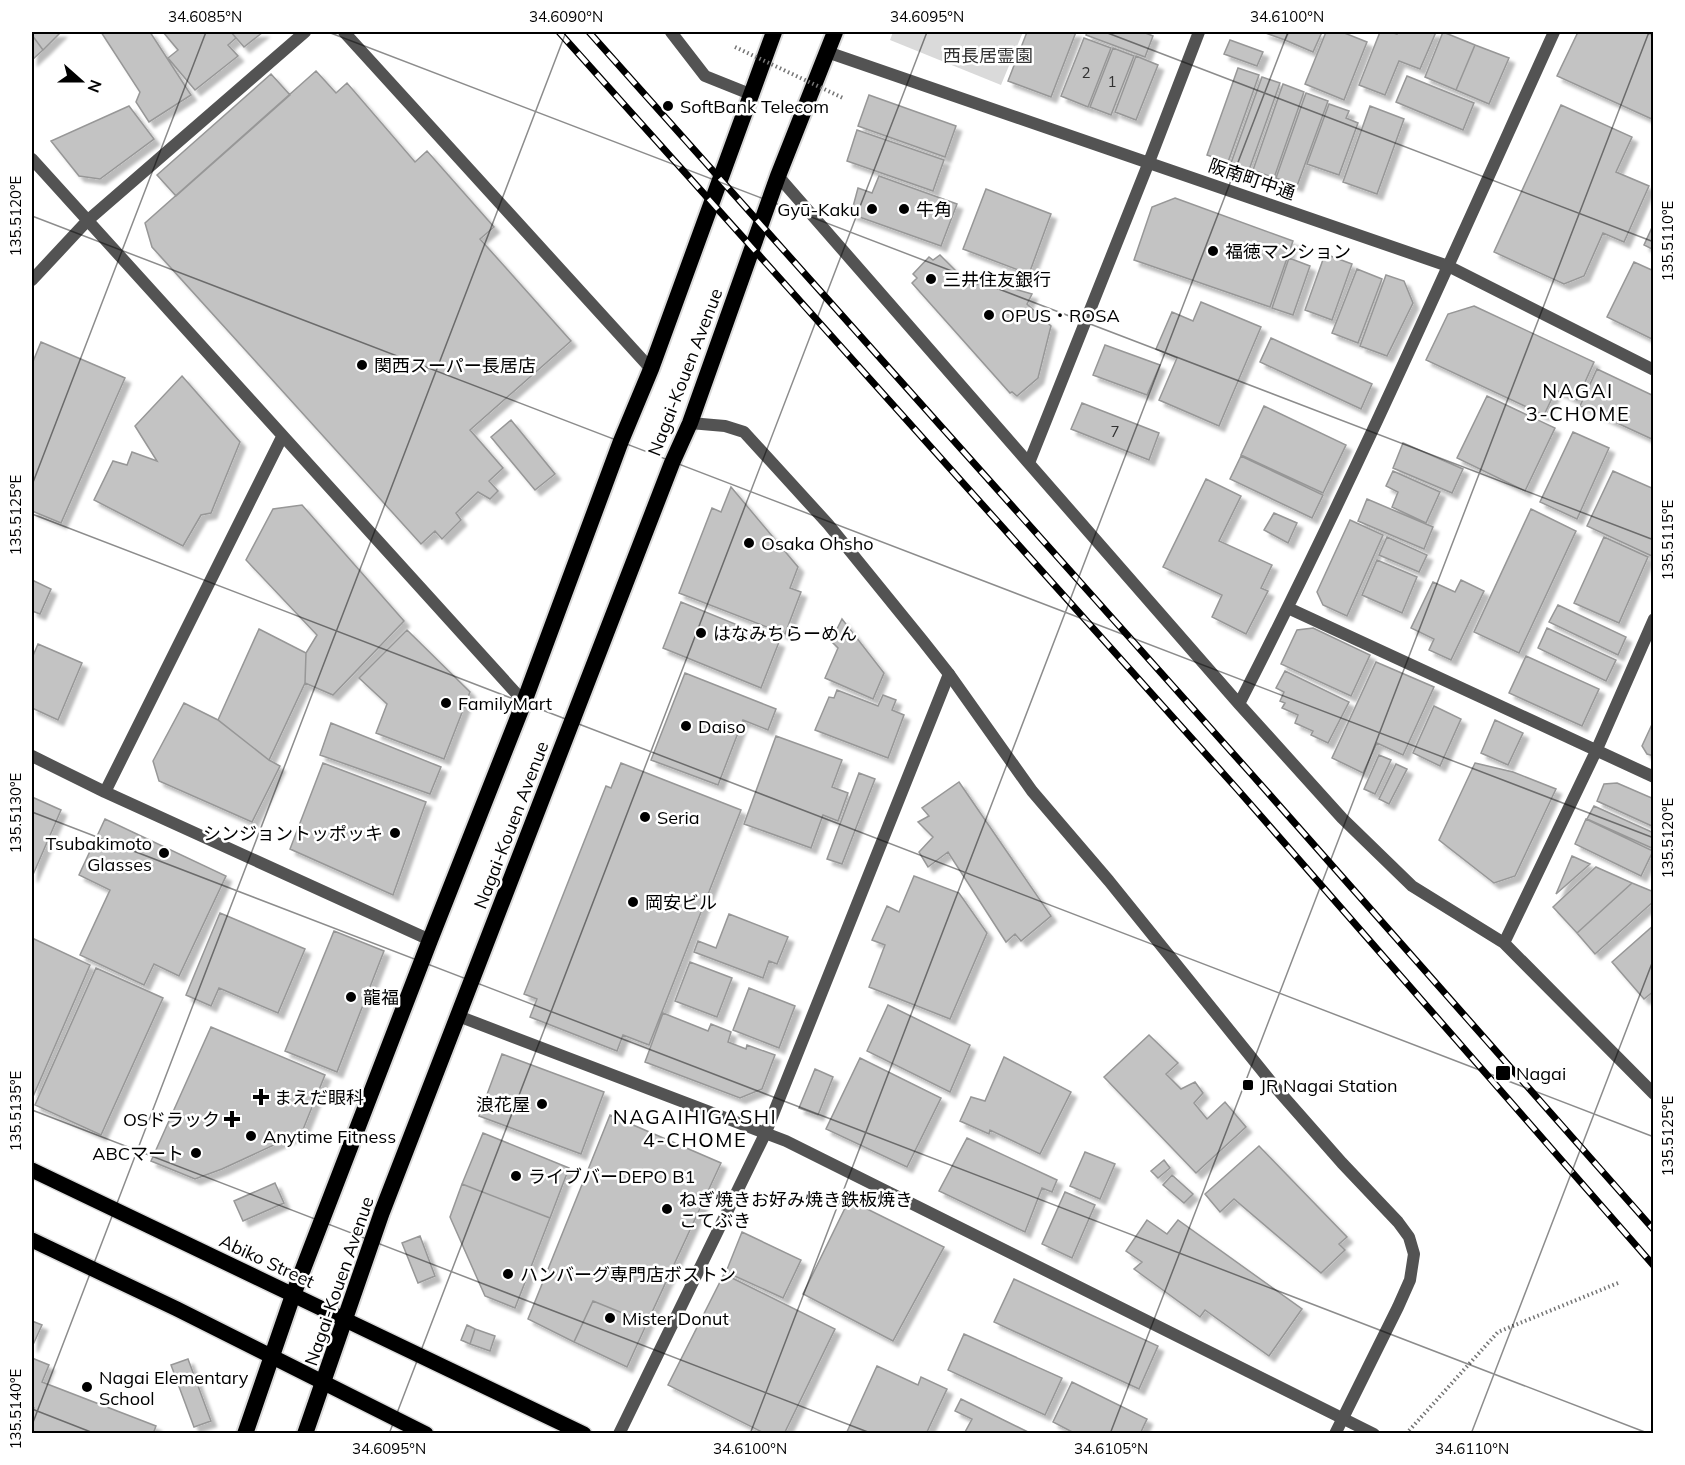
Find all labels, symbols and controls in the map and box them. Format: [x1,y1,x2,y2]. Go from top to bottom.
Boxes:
text: 34.6085°N [168,7,242,26]
text: 34.6090°N [529,7,603,26]
text: 34.6095°N [890,7,964,26]
text: 34.6100°N [1250,7,1324,26]
park label: 西長居霊園 [943,44,1033,67]
north arrow [51,51,111,111]
house number: 2 [1081,63,1091,82]
house number: 1 [1107,72,1117,91]
text: N [84,77,107,96]
place label: SoftBank Telecom [680,95,829,118]
marker: SoftBank Telecom [661,99,675,113]
street label: 阪南町中通 [1206,153,1298,205]
text: 135.5120°E [6,175,25,256]
place label: Gyū-Kaku [777,198,860,221]
place label: 牛角 [916,198,952,221]
text: 135.5110°E [1658,200,1677,281]
marker: Gyū-Kaku [865,202,879,216]
marker: 牛角 [897,202,911,216]
place label: 福徳マンション [1225,240,1351,263]
marker: 福徳マンション [1206,244,1220,258]
place label: 三井住友銀行 [943,268,1051,291]
marker: 三井住友銀行 [924,272,938,286]
street label: Nagai-Kouen Avenue [642,285,728,459]
place label: OPUS・ROSA [1001,304,1120,327]
marker: OPUS・ROSA [982,308,996,322]
place label: 関西スーパー長居店 [374,354,536,377]
marker: 関西スーパー長居店 [355,358,369,372]
district label: NAGAI 3-CHOME [1526,378,1630,426]
house number: 7 [1110,422,1120,441]
text: 135.5125°E [6,474,25,555]
text: 135.5115°E [1658,499,1677,580]
place label: Osaka Ohsho [761,532,874,555]
marker: Osaka Ohsho [742,536,756,550]
place label: はなみちらーめん [713,622,857,645]
marker: はなみちらーめん [694,626,708,640]
place label: FamilyMart [458,692,552,715]
marker: FamilyMart [439,696,453,710]
place label: Daiso [698,715,746,738]
marker: Daiso [679,719,693,733]
street label: Nagai-Kouen Avenue [468,738,554,912]
text: 135.5130°E [6,772,25,853]
text: 135.5120°E [1658,797,1677,878]
place label: Seria [657,806,700,829]
marker: Seria [638,810,652,824]
place label: シンジョントッポッキ [203,822,383,845]
marker: シンジョントッポッキ [388,826,402,840]
place label: Tsubakimoto Glasses [46,832,152,876]
marker: Tsubakimoto Glasses [157,846,171,860]
place label: 岡安ビル [645,891,717,914]
marker: 岡安ビル [626,895,640,909]
place label: 龍福 [363,986,399,1009]
marker: 龍福 [344,990,358,1004]
place label: Nagai [1516,1062,1566,1085]
marker: Nagai [1494,1064,1512,1082]
text: 135.5135°E [6,1070,25,1151]
place label: JR Nagai Station [1260,1074,1398,1097]
marker: JR Nagai Station [1241,1078,1255,1092]
place label: まえだ眼科 [274,1086,364,1109]
marker: まえだ眼科 [252,1088,270,1106]
place label: 浪花屋 [476,1093,530,1116]
text: 135.5125°E [1658,1095,1677,1176]
marker: 浪花屋 [535,1097,549,1111]
district label: NAGAIHIGASHI 4-CHOME [613,1104,777,1152]
place label: OSドラック [123,1108,220,1131]
marker: OSドラック [225,1112,239,1126]
place label: Anytime Fitness [263,1125,396,1148]
marker: Anytime Fitness [244,1129,258,1143]
place label: ABCマート [92,1142,184,1165]
marker: ABCマート [189,1146,203,1160]
place label: ライブバーDEPO B1 [528,1165,695,1188]
marker: ライブバーDEPO B1 [509,1169,523,1183]
place label: ねぎ焼きお好み焼き鉄板焼き こてぶき [679,1188,913,1232]
street label: Nagai-Kouen Avenue [299,1193,379,1369]
marker: ねぎ焼きお好み焼き鉄板焼き こてぶき [660,1202,674,1216]
street label: Abiko Street [216,1229,318,1293]
place label: ハンバーグ専門店ボストン [520,1263,736,1286]
marker: ハンバーグ専門店ボストン [501,1267,515,1281]
place label: Mister Donut [622,1307,729,1330]
marker: Mister Donut [603,1311,617,1325]
place label: Nagai Elementary School [99,1366,249,1410]
text: 135.5140°E [6,1368,25,1449]
marker: Nagai Elementary School [80,1380,94,1394]
text: 34.6095°N [352,1439,426,1458]
text: 34.6100°N [713,1439,787,1458]
text: 34.6105°N [1074,1439,1148,1458]
text: 34.6110°N [1435,1439,1509,1458]

